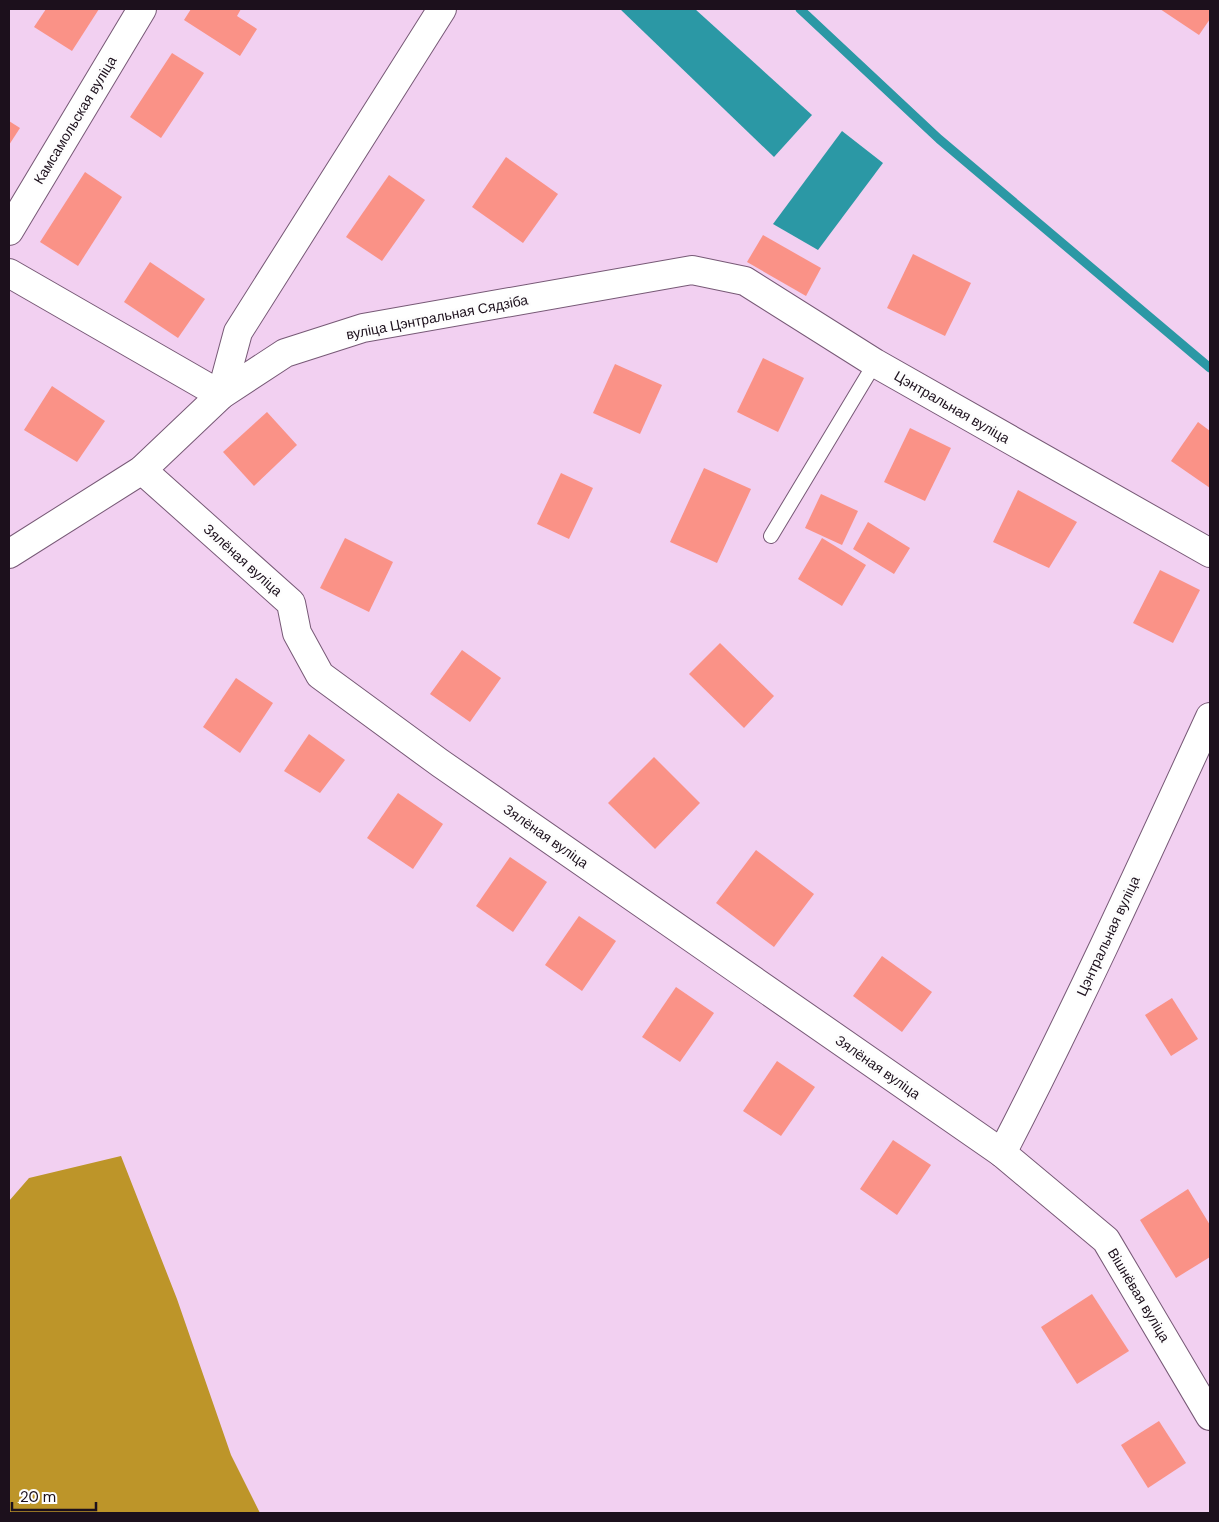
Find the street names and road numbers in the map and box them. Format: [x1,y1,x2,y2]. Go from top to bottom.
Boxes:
street label: Камсамольская вуліца [30,52,121,187]
street label: вуліца Цэнтральная Сядзіба [344,290,530,343]
street label: Цэнтральная вуліца [891,367,1013,447]
street label: Зялёная вуліца [200,520,286,600]
street label: Зялёная вуліца [500,800,592,872]
street label: Цэнтральная вуліца [1072,873,1144,999]
street label: Зялёная вуліца [832,1031,924,1103]
street label: Вішнёвая вуліца [1104,1245,1174,1345]

